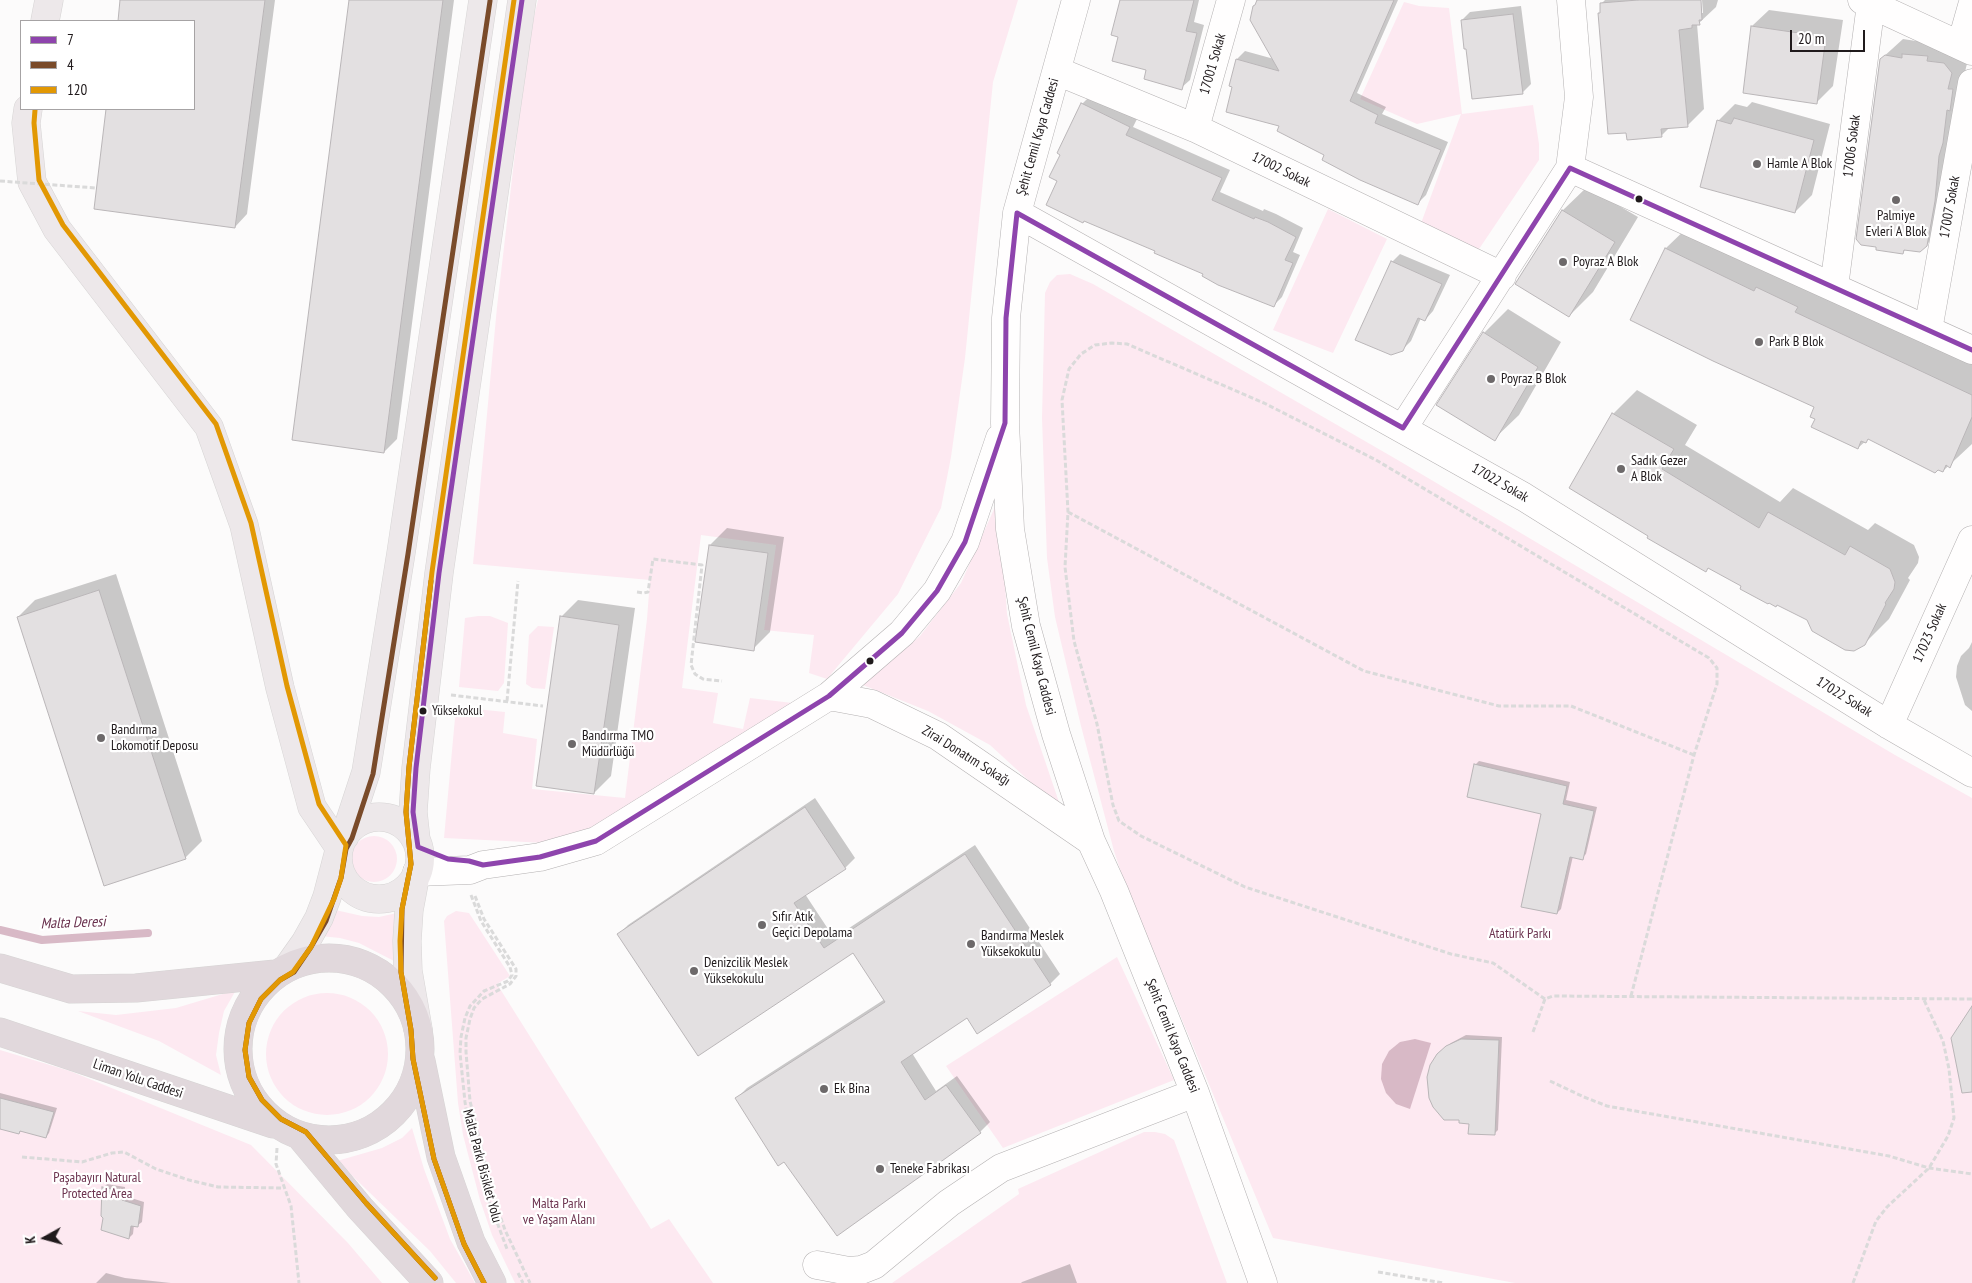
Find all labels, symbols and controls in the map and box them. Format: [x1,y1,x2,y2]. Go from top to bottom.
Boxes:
legend [20,20,195,110]
scale bar [1792,20,1867,52]
text: 20 m [1798,29,1824,48]
text: 7 [67,30,74,49]
street label: 17001 Sokak [1196,31,1230,97]
text: 4 [67,55,74,74]
street label: Şehit Cemil Kaya Caddesi [1013,76,1063,198]
text: 120 [67,80,87,99]
street label: 17006 Sokak [1840,114,1864,178]
street label: 17002 Sokak [1249,149,1313,191]
place label: Hamle A Blok [1767,156,1832,172]
marker: Hamle A Blok [1751,158,1763,170]
street label: 17007 Sokak [1936,175,1964,239]
unlabelled marker [1634,194,1644,204]
marker: Palmiye Evleri A Blok [1890,194,1902,206]
place label: Palmiye Evleri A Blok [1865,208,1927,240]
place label: Poyraz A Blok [1573,254,1638,270]
marker: Poyraz A Blok [1557,256,1569,268]
place label: Park B Blok [1769,334,1824,350]
marker: Park B Blok [1753,336,1765,348]
place label: Poyraz B Blok [1501,371,1566,387]
marker: Poyraz B Blok [1485,373,1497,385]
place label: Sadık Gezer A Blok [1631,453,1687,486]
street label: 17022 Sokak [1469,460,1531,506]
marker: Sadık Gezer A Blok [1615,463,1627,475]
street label: Şehit Cemil Kaya Caddesi [1013,595,1059,717]
street label: 17023 Sokak [1910,601,1950,665]
unlabelled marker [865,656,875,666]
street label: 17022 Sokak [1813,673,1875,721]
place label: Yüksekokul [432,703,482,719]
marker: Yüksekokul [418,706,428,716]
place label: Bandırma Lokomotif Deposu [111,722,198,754]
street label: Zirai Donatım Sokağı [919,722,1013,790]
place label: Bandırma TMO Müdürlüğü [582,728,654,760]
marker: Bandırma Lokomotif Deposu [95,732,107,744]
marker: Bandırma TMO Müdürlüğü [566,738,578,750]
place label: Sıfır Atık Geçici Depolama [772,909,852,942]
water label: Malta Deresi [40,913,106,933]
marker: Sıfır Atık Geçici Depolama [756,919,768,931]
park label: Atatürk Parkı [1489,926,1551,942]
place label: Bandırma Meslek Yüksekokulu [981,928,1064,960]
marker: Bandırma Meslek Yüksekokulu [965,938,977,950]
place label: Denizcilik Meslek Yüksekokulu [704,955,788,988]
marker: Denizcilik Meslek Yüksekokulu [688,965,700,977]
street label: Şehit Cemil Kaya Caddesi [1141,977,1203,1095]
street label: Liman Yolu Caddesi [91,1056,185,1102]
place label: Ek Bina [834,1081,870,1097]
marker: Ek Bina [818,1083,830,1095]
street label: Malta Parkı Bisiklet Yolu [459,1108,505,1224]
place label: Teneke Fabrikası [890,1161,970,1177]
marker: Teneke Fabrikası [874,1163,886,1175]
park label: Paşabayırı Natural Protected Area [53,1170,141,1202]
park label: Malta Parkı ve Yaşam Alanı [523,1196,595,1228]
north arrow [20,1213,70,1263]
text: K [21,1235,39,1245]

